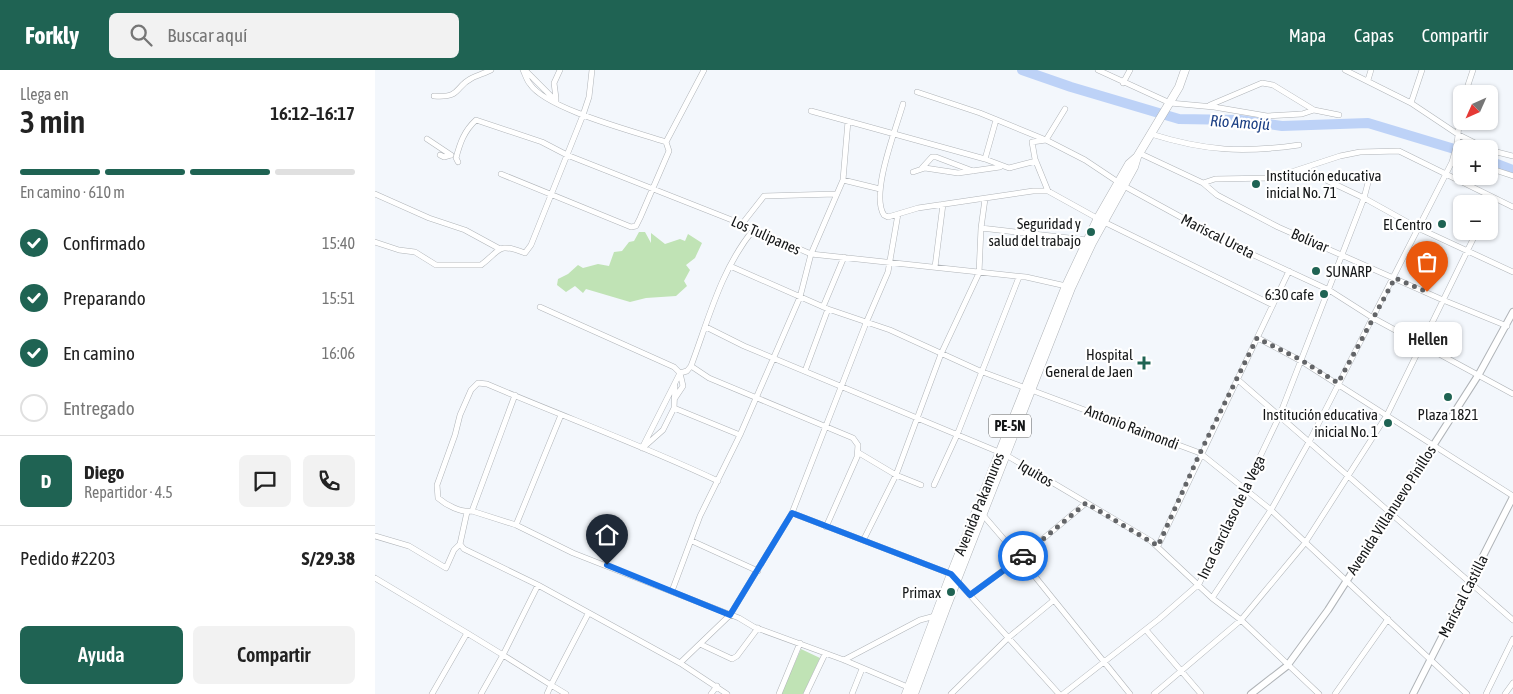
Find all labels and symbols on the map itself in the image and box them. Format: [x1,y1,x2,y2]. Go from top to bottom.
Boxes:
north arrow [1453,85,1497,130]
water label: Río Amojú [1210,111,1271,134]
place label: Institución educativa inicial No. 71 [1266,167,1382,201]
marker: Institución educativa inicial No. 71 [1250,178,1262,190]
street label: Mariscal Ureta [1178,210,1258,262]
street label: Los Tulipanes [729,212,803,258]
place label: Seguridad y salud del trabajo [988,215,1081,249]
place label: El Centro [1383,216,1432,233]
marker: El Centro [1436,218,1448,230]
street label: Bolívar [1289,225,1332,256]
marker: Seguridad y salud del trabajo [1085,226,1097,238]
pin [1406,241,1448,292]
place label: SUNARP [1326,263,1372,280]
marker: SUNARP [1310,265,1322,277]
place label: 6:30 cafe [1265,286,1314,303]
marker: 6:30 cafe [1318,288,1330,300]
callout: Hellen [1393,322,1461,357]
place label: Hospital General de Jaen [1045,346,1133,380]
marker: Hospital General de Jaen [1137,356,1151,370]
marker: Plaza 1821 [1442,391,1454,403]
street label: Antonio Raimondi [1083,401,1181,453]
place label: Institución educativa inicial No. 1 [1262,406,1378,440]
place label: Plaza 1821 [1418,406,1478,423]
road number: PE-5N [989,414,1031,438]
marker: Institución educativa inicial No. 1 [1382,417,1394,429]
street label: Avenida Villanuevo Pinillos [1343,442,1439,578]
street label: Avenida Pakamuros [951,450,1007,558]
street label: Inca Garcilaso de la Vega [1194,452,1268,581]
street label: Iquitos [1015,456,1057,490]
pin [586,514,628,565]
courier [998,531,1048,581]
street label: Mariscal Castilla [1435,552,1491,640]
place label: Primax [902,584,941,601]
marker: Primax [945,586,957,598]

